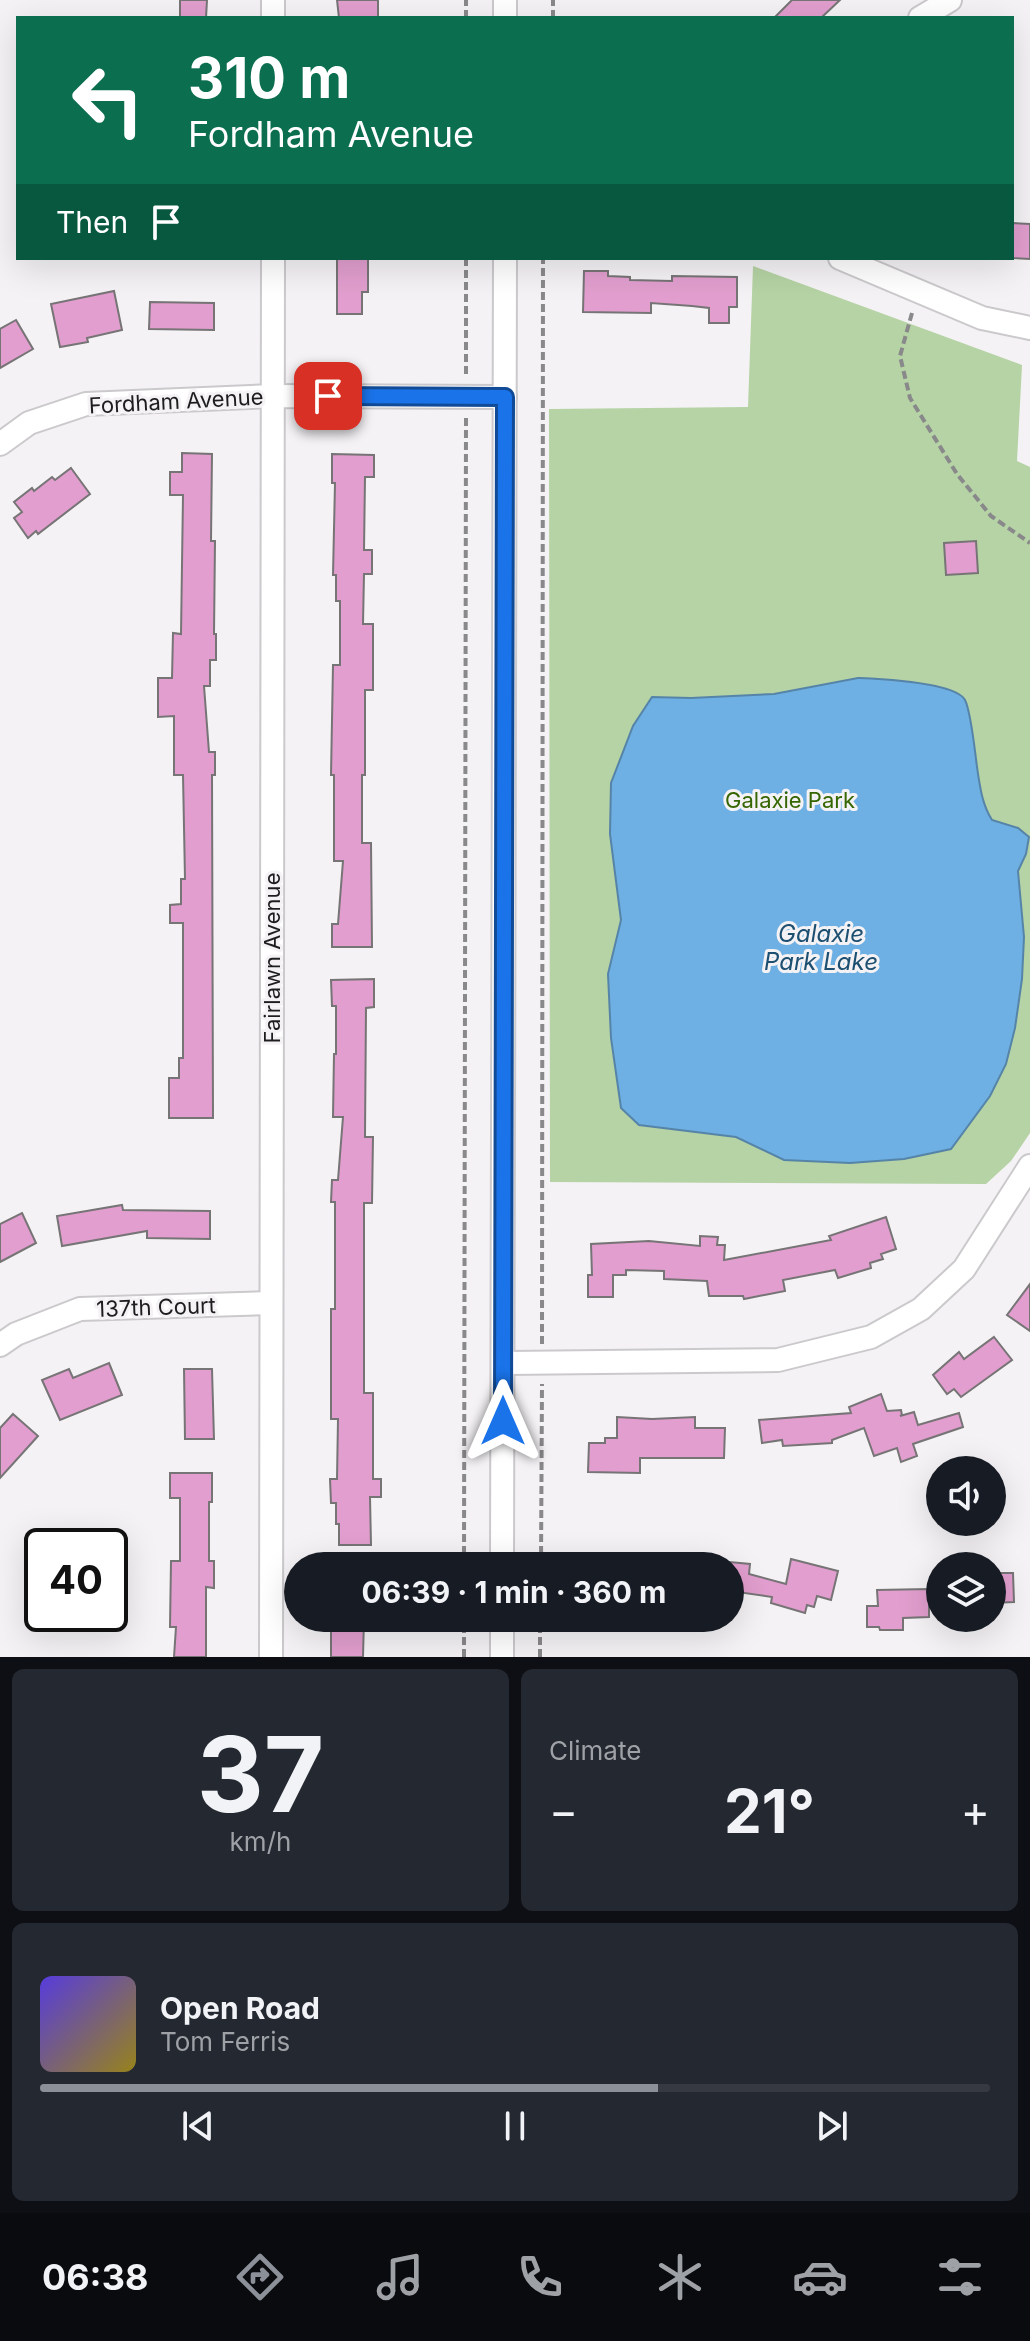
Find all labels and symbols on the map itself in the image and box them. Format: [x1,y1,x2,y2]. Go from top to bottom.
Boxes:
pin [294,362,362,430]
street label: Fordham Avenue [88,383,264,419]
park label: Galaxie Park [725,787,855,813]
street label: Fairlawn Avenue [259,873,285,1043]
water label: Galaxie Park Lake [764,919,878,976]
street label: 137th Court [96,1292,216,1322]
position arrow [461,1379,545,1463]
speed limit sign: 40 [24,1528,128,1632]

